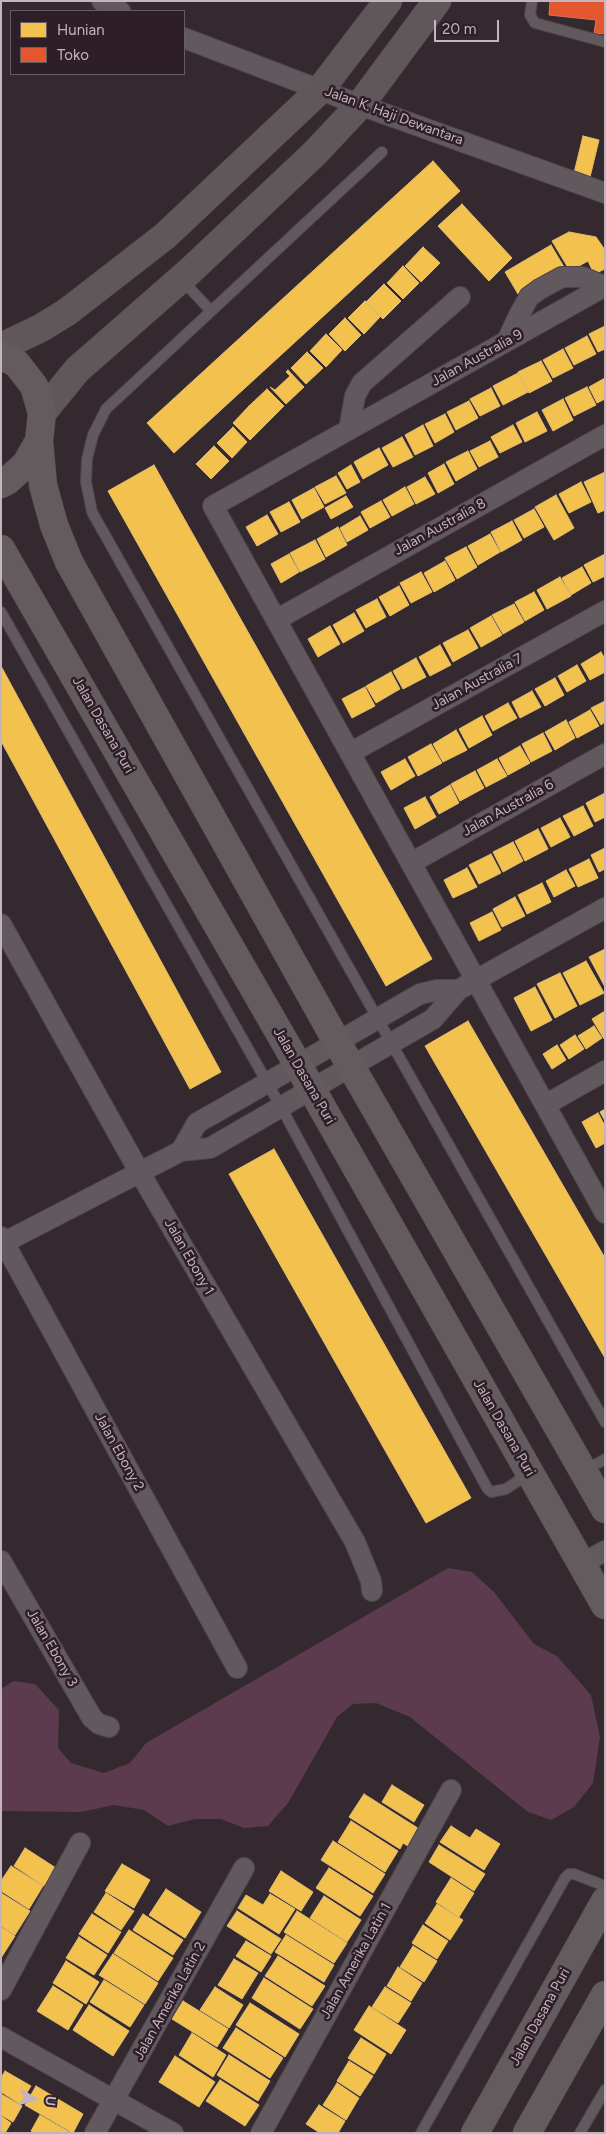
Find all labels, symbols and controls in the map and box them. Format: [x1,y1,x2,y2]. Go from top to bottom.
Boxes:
legend [10,10,185,75]
scale bar [436,10,501,42]
text: 20 m [442,20,476,38]
text: Hunian [57,21,105,39]
text: Toko [57,46,89,64]
street label: Jalan K. Haji Dewantara [323,83,465,149]
street label: Jalan Australia 9 [428,326,526,390]
street label: Jalan Australia 8 [391,495,489,559]
street label: Jalan Australia 7 [429,650,525,714]
street label: Jalan Dasana Puri [69,674,137,776]
street label: Jalan Australia 6 [459,776,557,840]
street label: Jalan Dasana Puri [270,1025,338,1127]
street label: Jalan Ebony 1 [161,1216,217,1298]
street label: Jalan Dasana Puri [470,1377,538,1479]
street label: Jalan Ebony 2 [91,1410,147,1494]
street label: Jalan Ebony 3 [23,1606,81,1690]
street label: Jalan Amerika Latin 1 [317,1900,395,2022]
street label: Jalan Amerika Latin 2 [131,1939,209,2063]
street label: Jalan Dasana Puri [506,1965,574,2069]
north arrow [10,2074,60,2124]
text: U [41,2095,59,2107]

